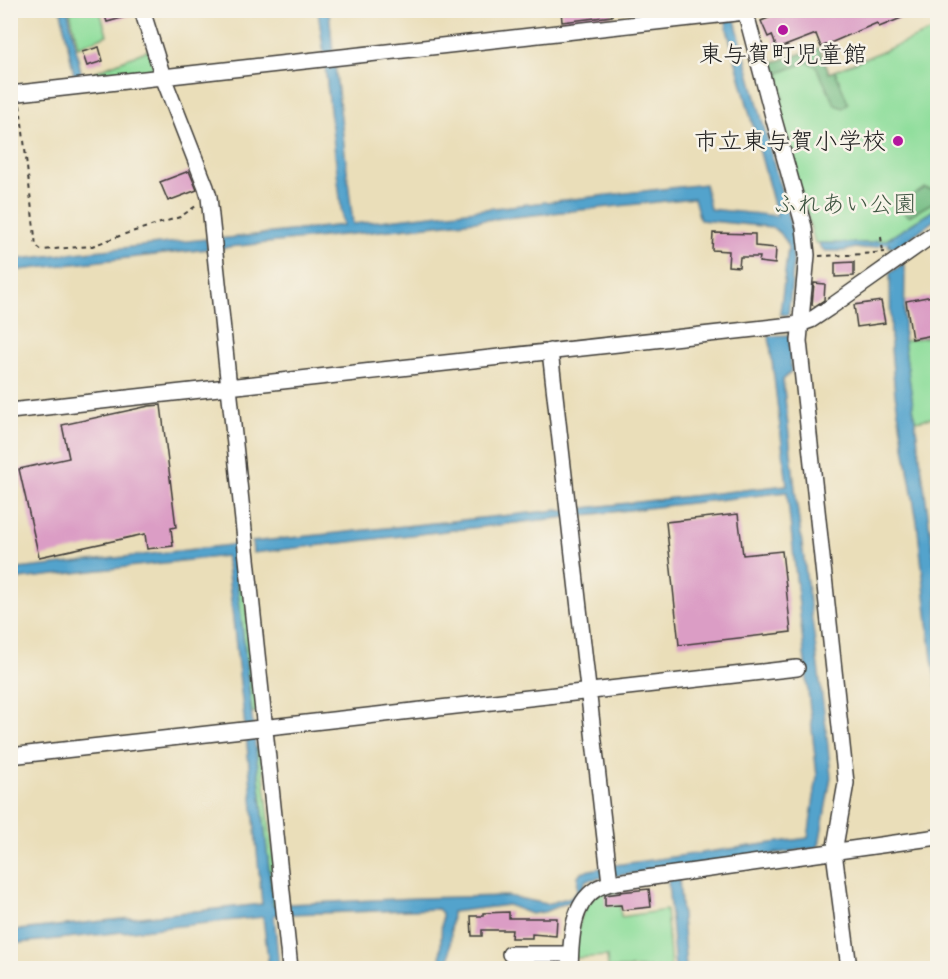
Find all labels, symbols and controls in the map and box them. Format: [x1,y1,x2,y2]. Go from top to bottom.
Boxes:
marker: 東与賀町児童館 [776,23,790,37]
place label: 東与賀町児童館 [699,39,867,69]
place label: 市立東与賀小学校 [694,126,886,156]
marker: 市立東与賀小学校 [891,134,905,148]
park label: ふれあい公園 [773,189,917,219]

